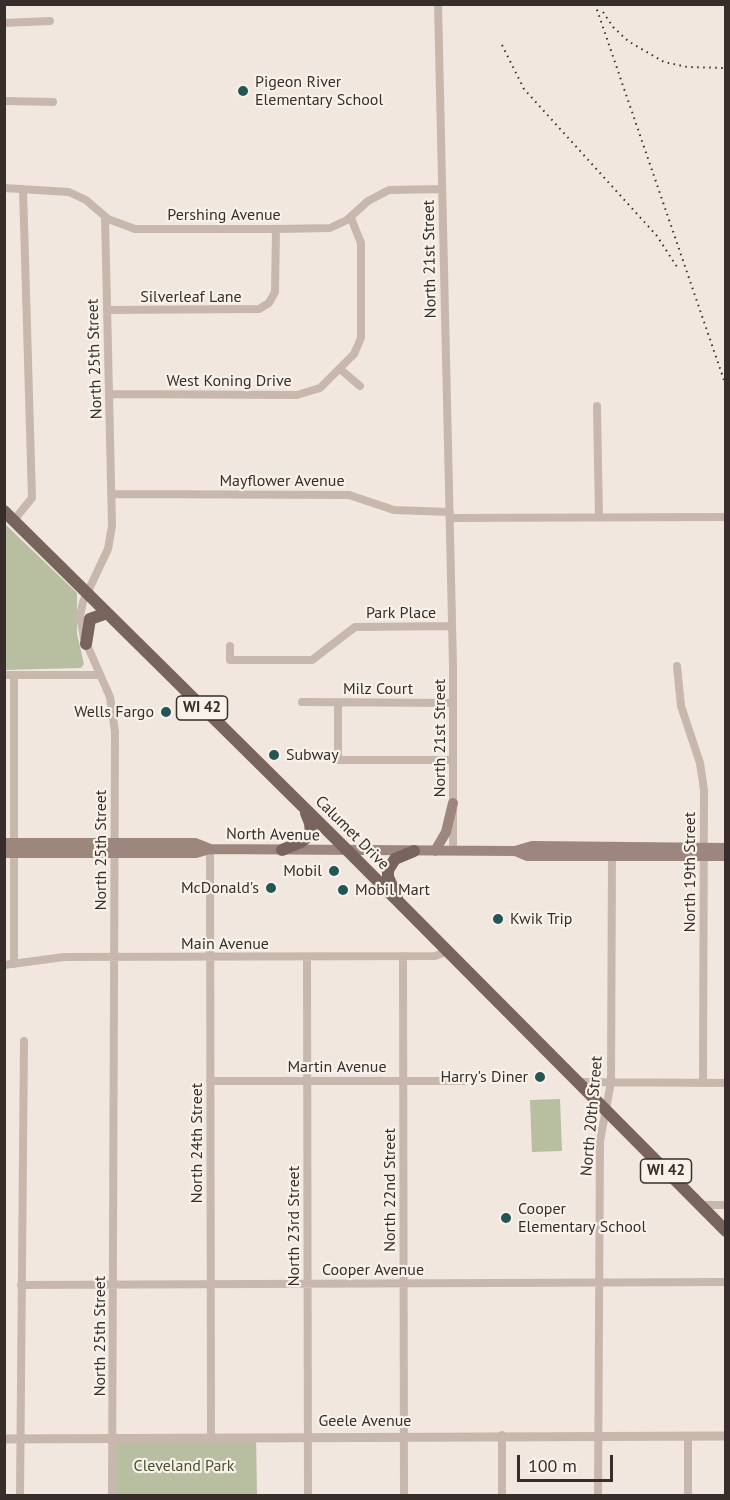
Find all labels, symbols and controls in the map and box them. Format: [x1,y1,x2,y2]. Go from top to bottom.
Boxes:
place label: Pigeon River Elementary School [255,72,383,110]
marker: Pigeon River Elementary School [236,84,250,98]
street label: North 21st Street [419,200,441,318]
street label: Pershing Avenue [167,205,281,225]
street label: Silverleaf Lane [140,287,242,307]
street label: North 25th Street [83,298,107,420]
street label: West Koning Drive [166,371,292,391]
street label: Mayflower Avenue [219,471,345,491]
street label: Park Place [366,603,436,623]
street label: Milz Court [343,679,413,699]
street label: North 21st Street [430,679,450,797]
road number: WI 42 [176,696,228,720]
place label: Wells Fargo [74,702,154,722]
marker: Wells Fargo [159,705,173,719]
place label: Subway [286,745,339,765]
marker: Subway [267,748,281,762]
street label: North 25th Street [91,790,111,910]
street label: Calumet Drive [311,792,393,874]
street label: North 19th Street [680,812,700,932]
street label: North Avenue [226,825,320,845]
place label: Mobil [283,861,322,881]
marker: Mobil [327,864,341,878]
place label: McDonald's [181,878,259,898]
place label: Mobil Mart [355,880,430,900]
marker: McDonald's [264,881,278,895]
marker: Mobil Mart [336,883,350,897]
place label: Kwik Trip [510,909,572,929]
marker: Kwik Trip [491,912,505,926]
street label: Main Avenue [181,934,269,954]
street label: North 20th Street [577,1055,607,1177]
street label: Martin Avenue [287,1057,387,1077]
place label: Harry's Diner [440,1067,528,1087]
marker: Harry's Diner [533,1070,547,1084]
street label: North 24th Street [187,1083,207,1203]
street label: North 22nd Street [380,1128,400,1252]
road number: WI 42 [640,1159,692,1183]
street label: North 23rd Street [284,1166,304,1286]
place label: Cooper Elementary School [518,1199,646,1237]
marker: Cooper Elementary School [499,1211,513,1225]
street label: Cooper Avenue [322,1260,424,1280]
street label: North 25th Street [90,1276,110,1396]
street label: Geele Avenue [319,1411,411,1431]
scale bar [520,1443,616,1481]
text: 100 m [528,1454,577,1477]
park label: Cleveland Park [134,1456,234,1476]

